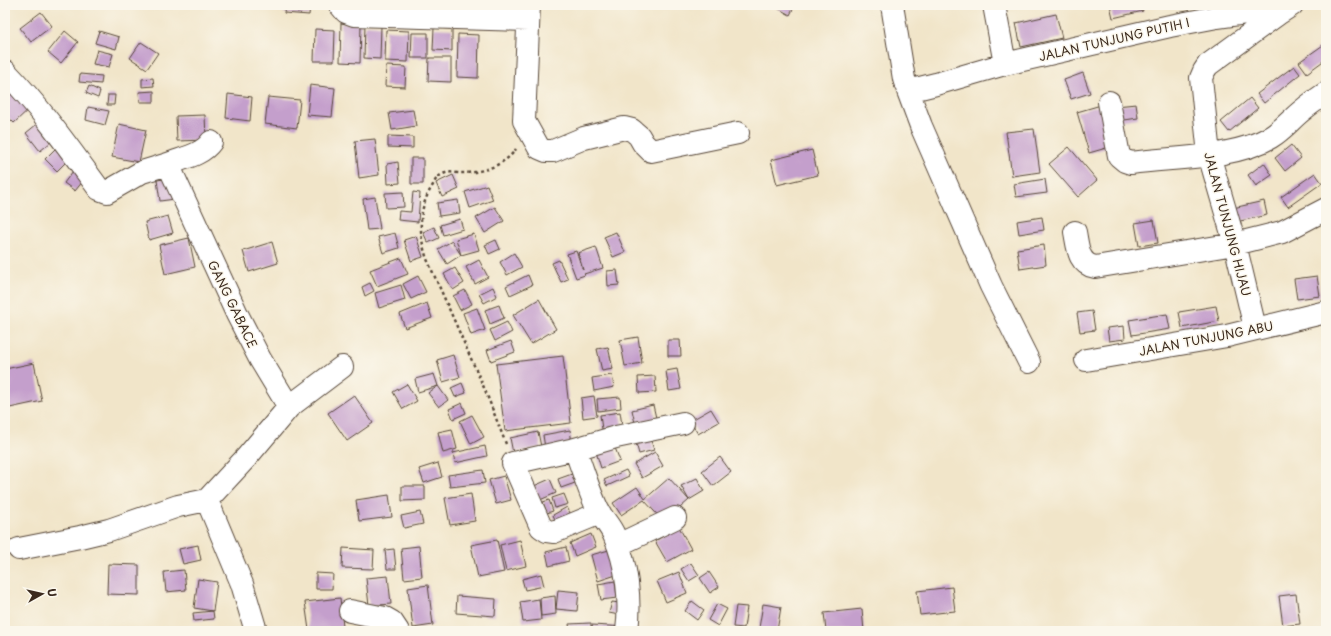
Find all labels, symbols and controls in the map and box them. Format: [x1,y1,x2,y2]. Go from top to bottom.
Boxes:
street label: JALAN TUNJUNG PUTIH I [1037,13,1191,65]
street label: JALAN TUNJUNG HIJAU [1200,150,1256,298]
street label: GANG GABACE [204,257,262,351]
street label: JALAN TUNJUNG ABU [1137,316,1275,360]
north arrow [22,574,62,614]
text: U [43,587,61,598]

